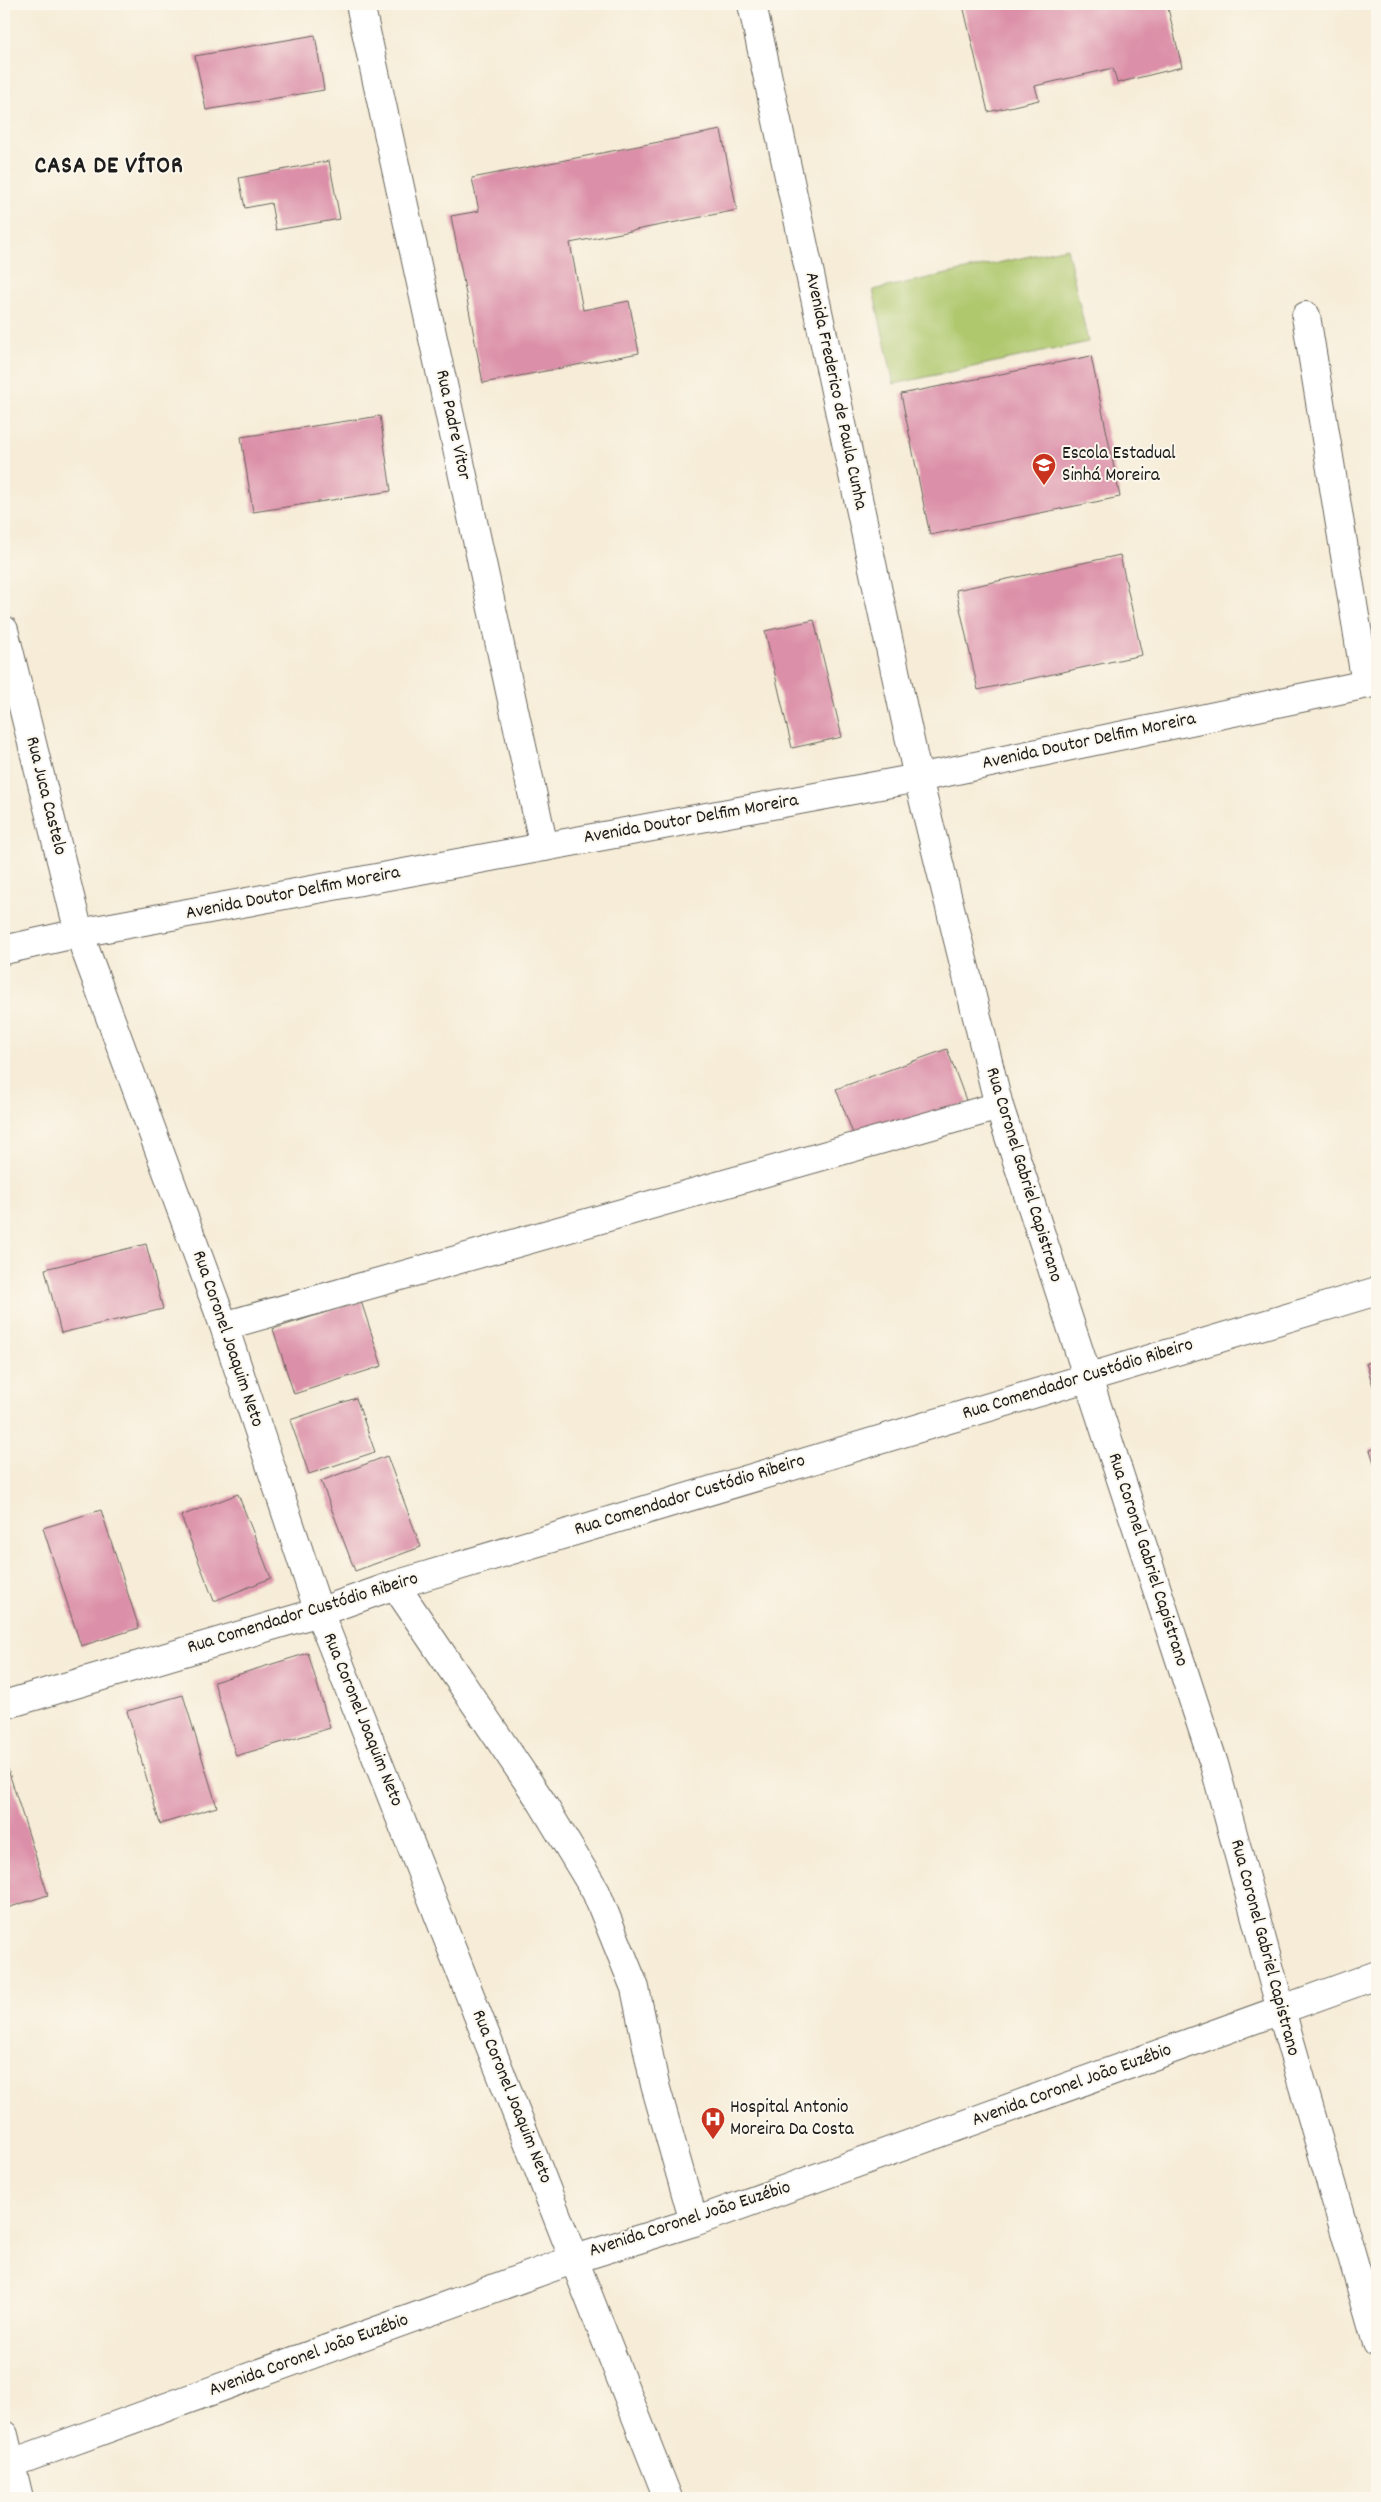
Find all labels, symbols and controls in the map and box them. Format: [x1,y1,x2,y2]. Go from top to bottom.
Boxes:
district label: CASA DE VÍTOR [34,150,184,184]
street label: Avenida Frederico de Paula Cunha [797,270,874,513]
street label: Rua Padre Vitor [427,367,477,483]
place label: Escola Estadual Sinhá Moreira [1062,441,1176,490]
school or university icon: Escola Estadual Sinhá Moreira [1031,452,1057,486]
street label: Avenida Doutor Delfim Moreira [980,706,1199,778]
street label: Rua Juca Castelo [17,734,73,858]
street label: Avenida Doutor Delfim Moreira [581,788,802,852]
street label: Avenida Doutor Delfim Moreira [184,860,403,928]
street label: Rua Coronel Gabriel Capistrano [977,1064,1069,1286]
street label: Rua Coronel Joaquim Neto [184,1247,270,1431]
street label: Rua Comendador Custódio Ribeiro [959,1332,1197,1428]
street label: Rua Comendador Custódio Ribeiro [571,1448,809,1544]
street label: Rua Coronel Gabriel Capistrano [1100,1450,1194,1670]
street label: Rua Comendador Custódio Ribeiro [184,1566,422,1662]
street label: Rua Coronel Joaquim Neto [315,1629,409,1811]
street label: Rua Coronel Gabriel Capistrano [1222,1837,1306,2059]
street label: Rua Coronel Joaquim Neto [464,2006,558,2188]
street label: Avenida Coronel João Euzébio [968,2037,1176,2135]
place label: Hospital Antonio Moreira Da Costa [730,2095,855,2144]
hospital icon: Hospital Antonio Moreira Da Costa [700,2106,726,2140]
street label: Avenida Coronel João Euzébio [586,2175,794,2265]
street label: Avenida Coronel João Euzébio [205,2307,413,2405]

